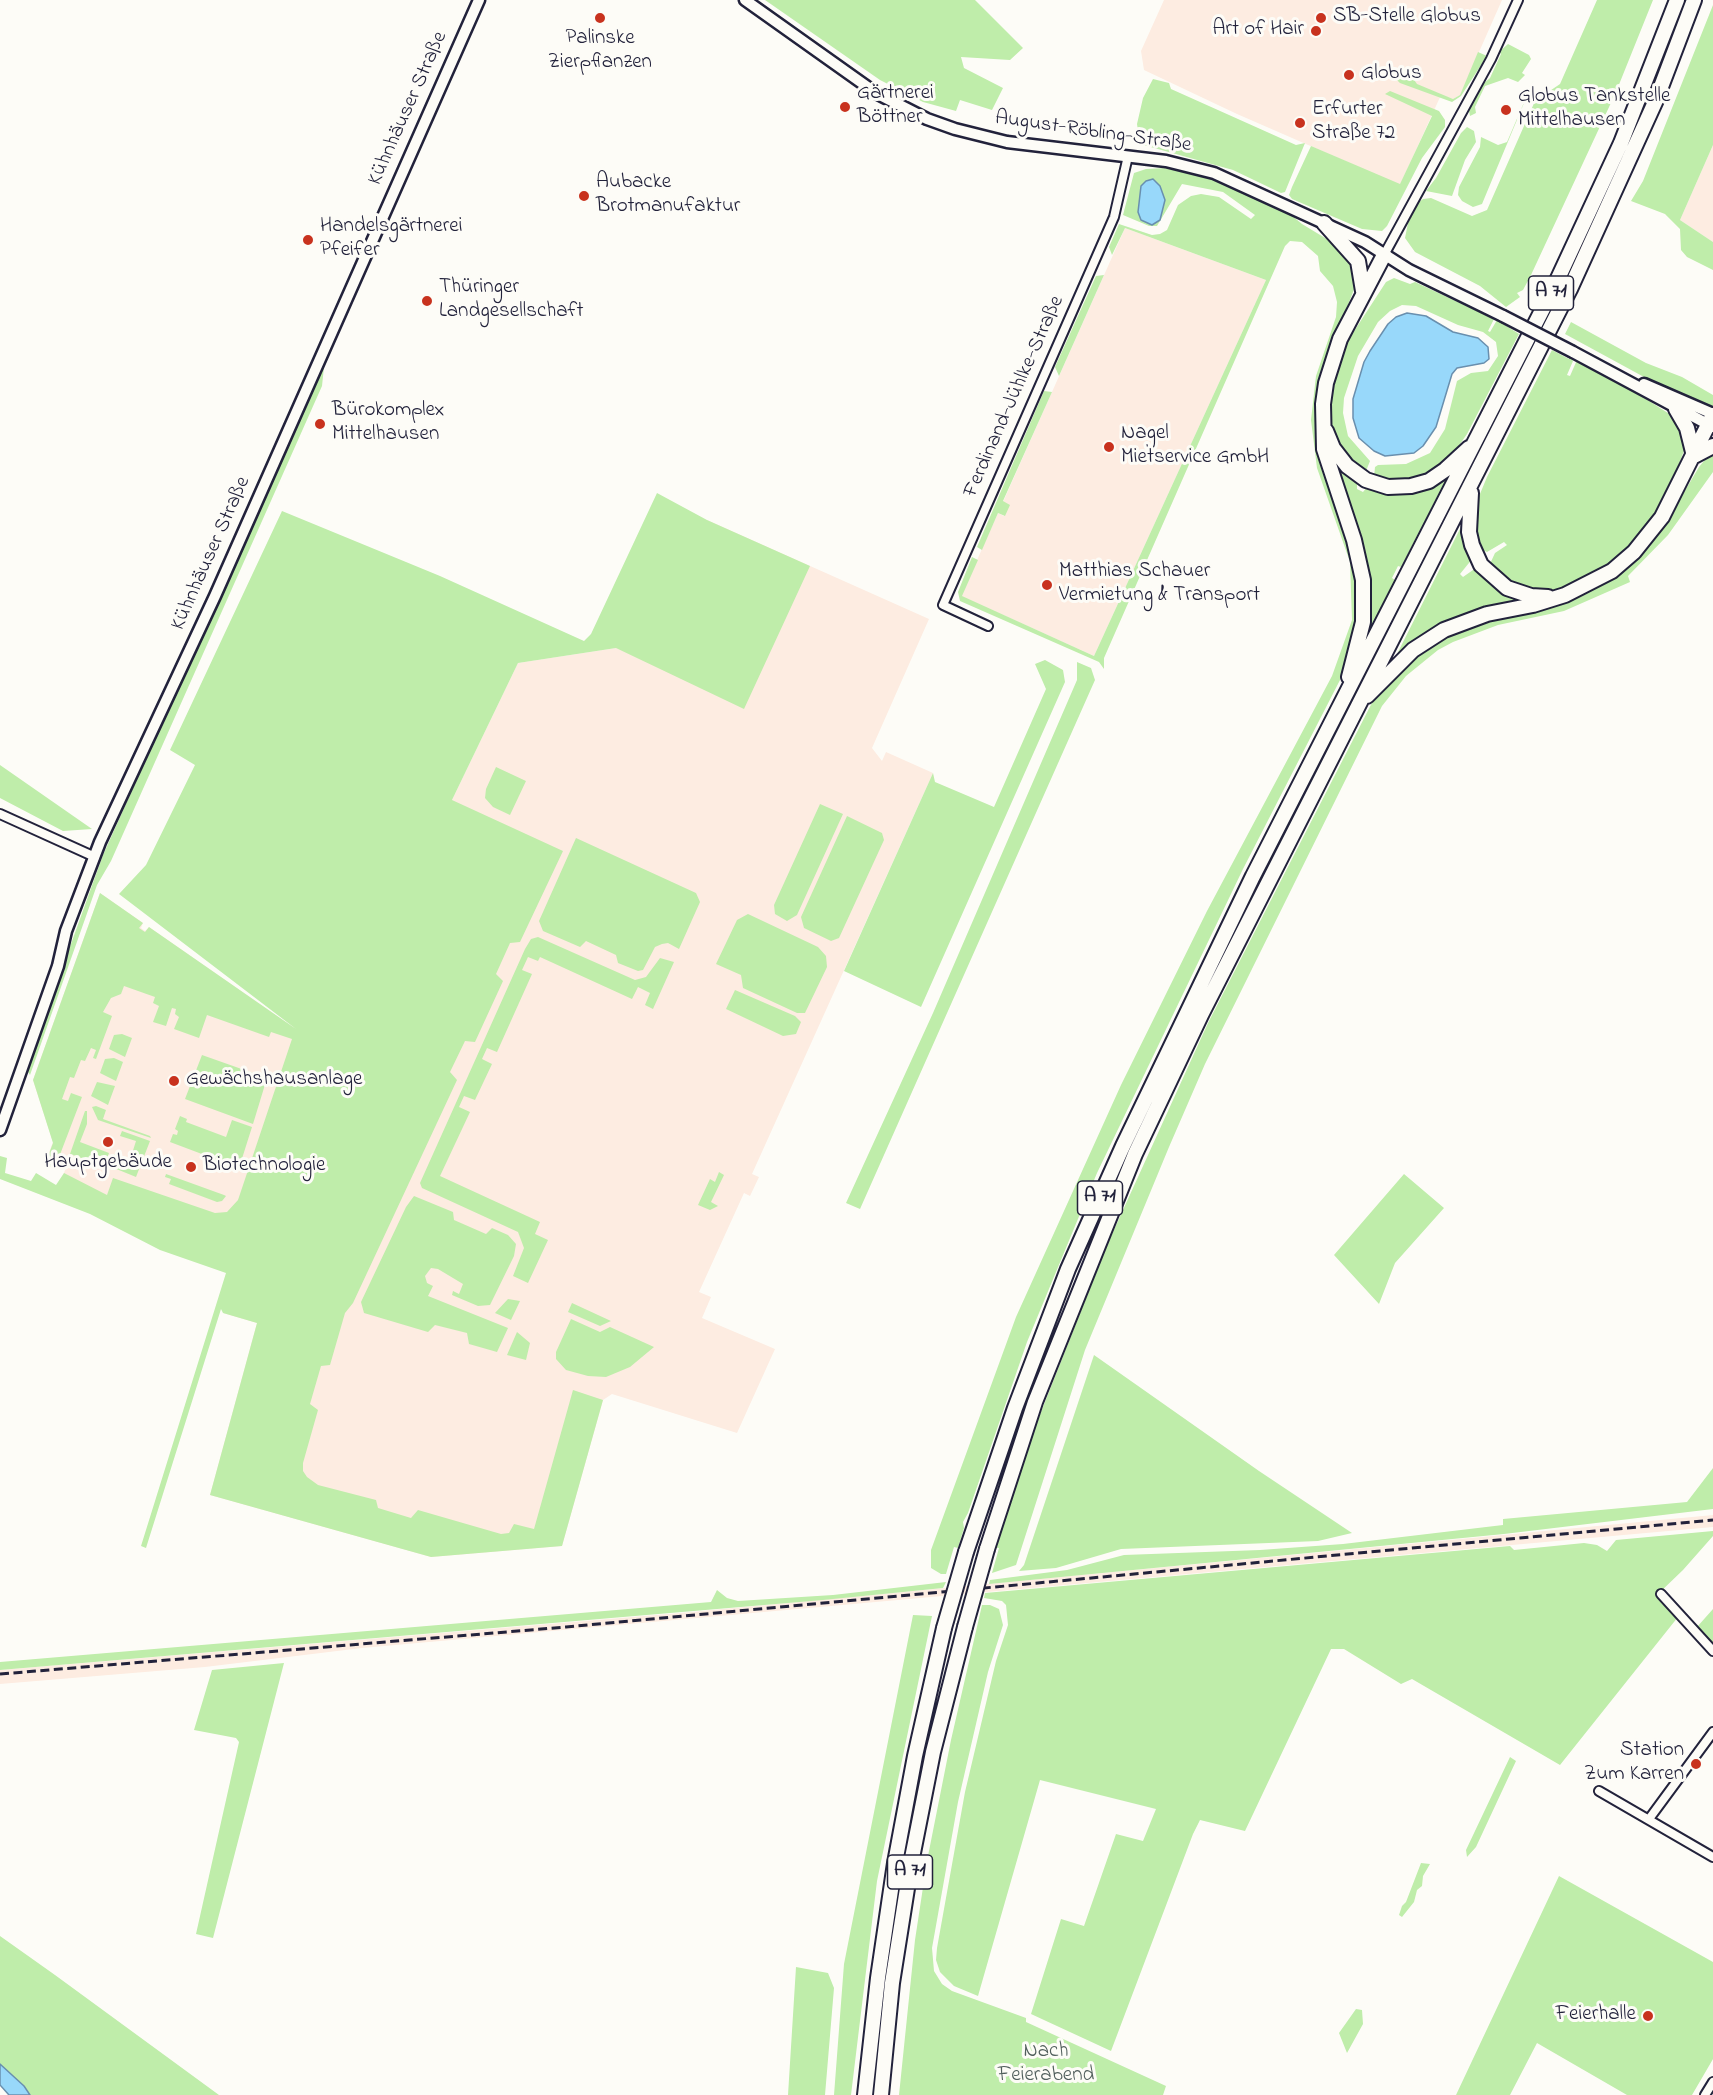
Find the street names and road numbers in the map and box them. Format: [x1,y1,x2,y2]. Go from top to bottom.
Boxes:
street label: Kühnhäuser Straße [364,28,454,190]
street label: August-Röbling-Straße [993,107,1193,159]
road number: A 71 [1528,276,1574,310]
street label: Ferdinand-Jühlke-Straße [959,292,1071,502]
street label: Kühnhäuser Straße [167,473,257,635]
road number: A 71 [1078,1181,1122,1215]
road number: A 71 [888,1855,932,1889]

